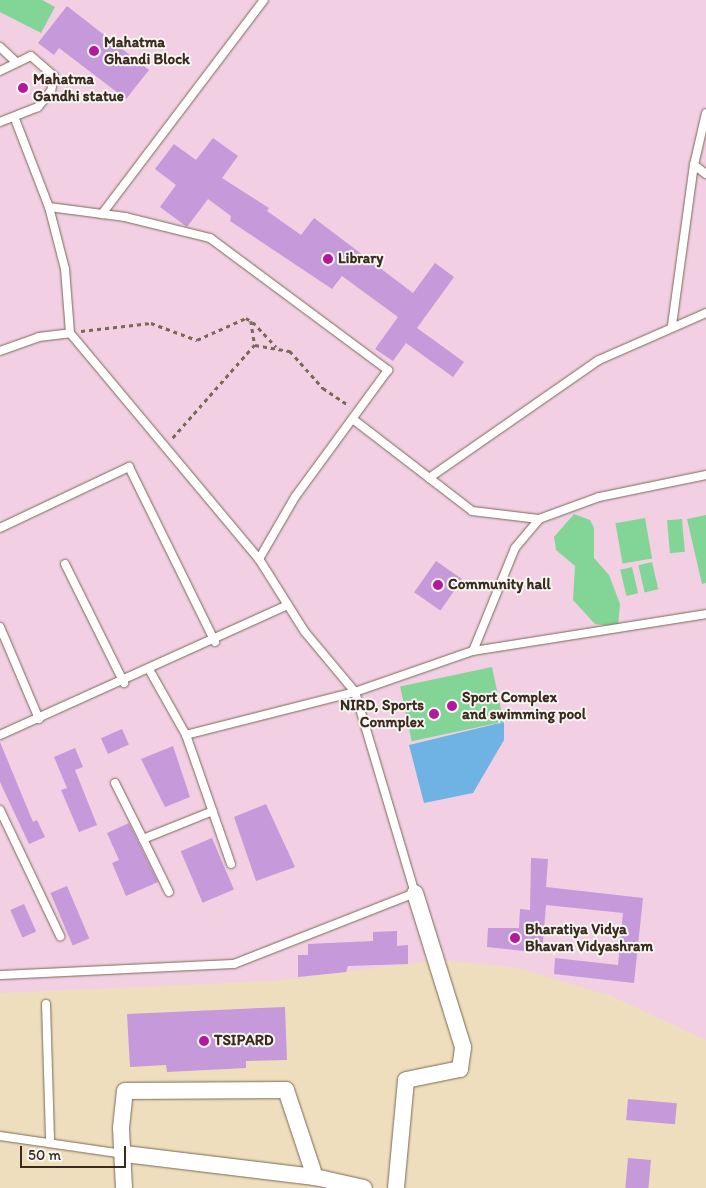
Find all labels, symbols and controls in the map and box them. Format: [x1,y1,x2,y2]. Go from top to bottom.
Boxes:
place label: Mahatma Ghandi Block [104,33,190,68]
marker: Mahatma Ghandi Block [88,45,100,57]
place label: Mahatma Gandhi statue [33,70,124,105]
marker: Mahatma Gandhi statue [17,82,29,94]
place label: Library [338,250,383,268]
marker: Library [322,253,334,265]
place label: Community hall [448,576,551,594]
marker: Community hall [432,579,444,591]
place label: Sport Complex and swimming pool [462,688,586,723]
place label: NIRD, Sports Conmplex [340,696,424,731]
marker: Sport Complex and swimming pool [446,700,458,712]
marker: NIRD, Sports Conmplex [428,708,440,720]
place label: Bharatiya Vidya Bhavan Vidyashram [525,920,653,955]
marker: Bharatiya Vidya Bhavan Vidyashram [509,932,521,944]
place label: TSIPARD [214,1032,273,1050]
marker: TSIPARD [198,1035,210,1047]
scale bar [22,1136,129,1168]
text: 50 m [28,1146,61,1164]

